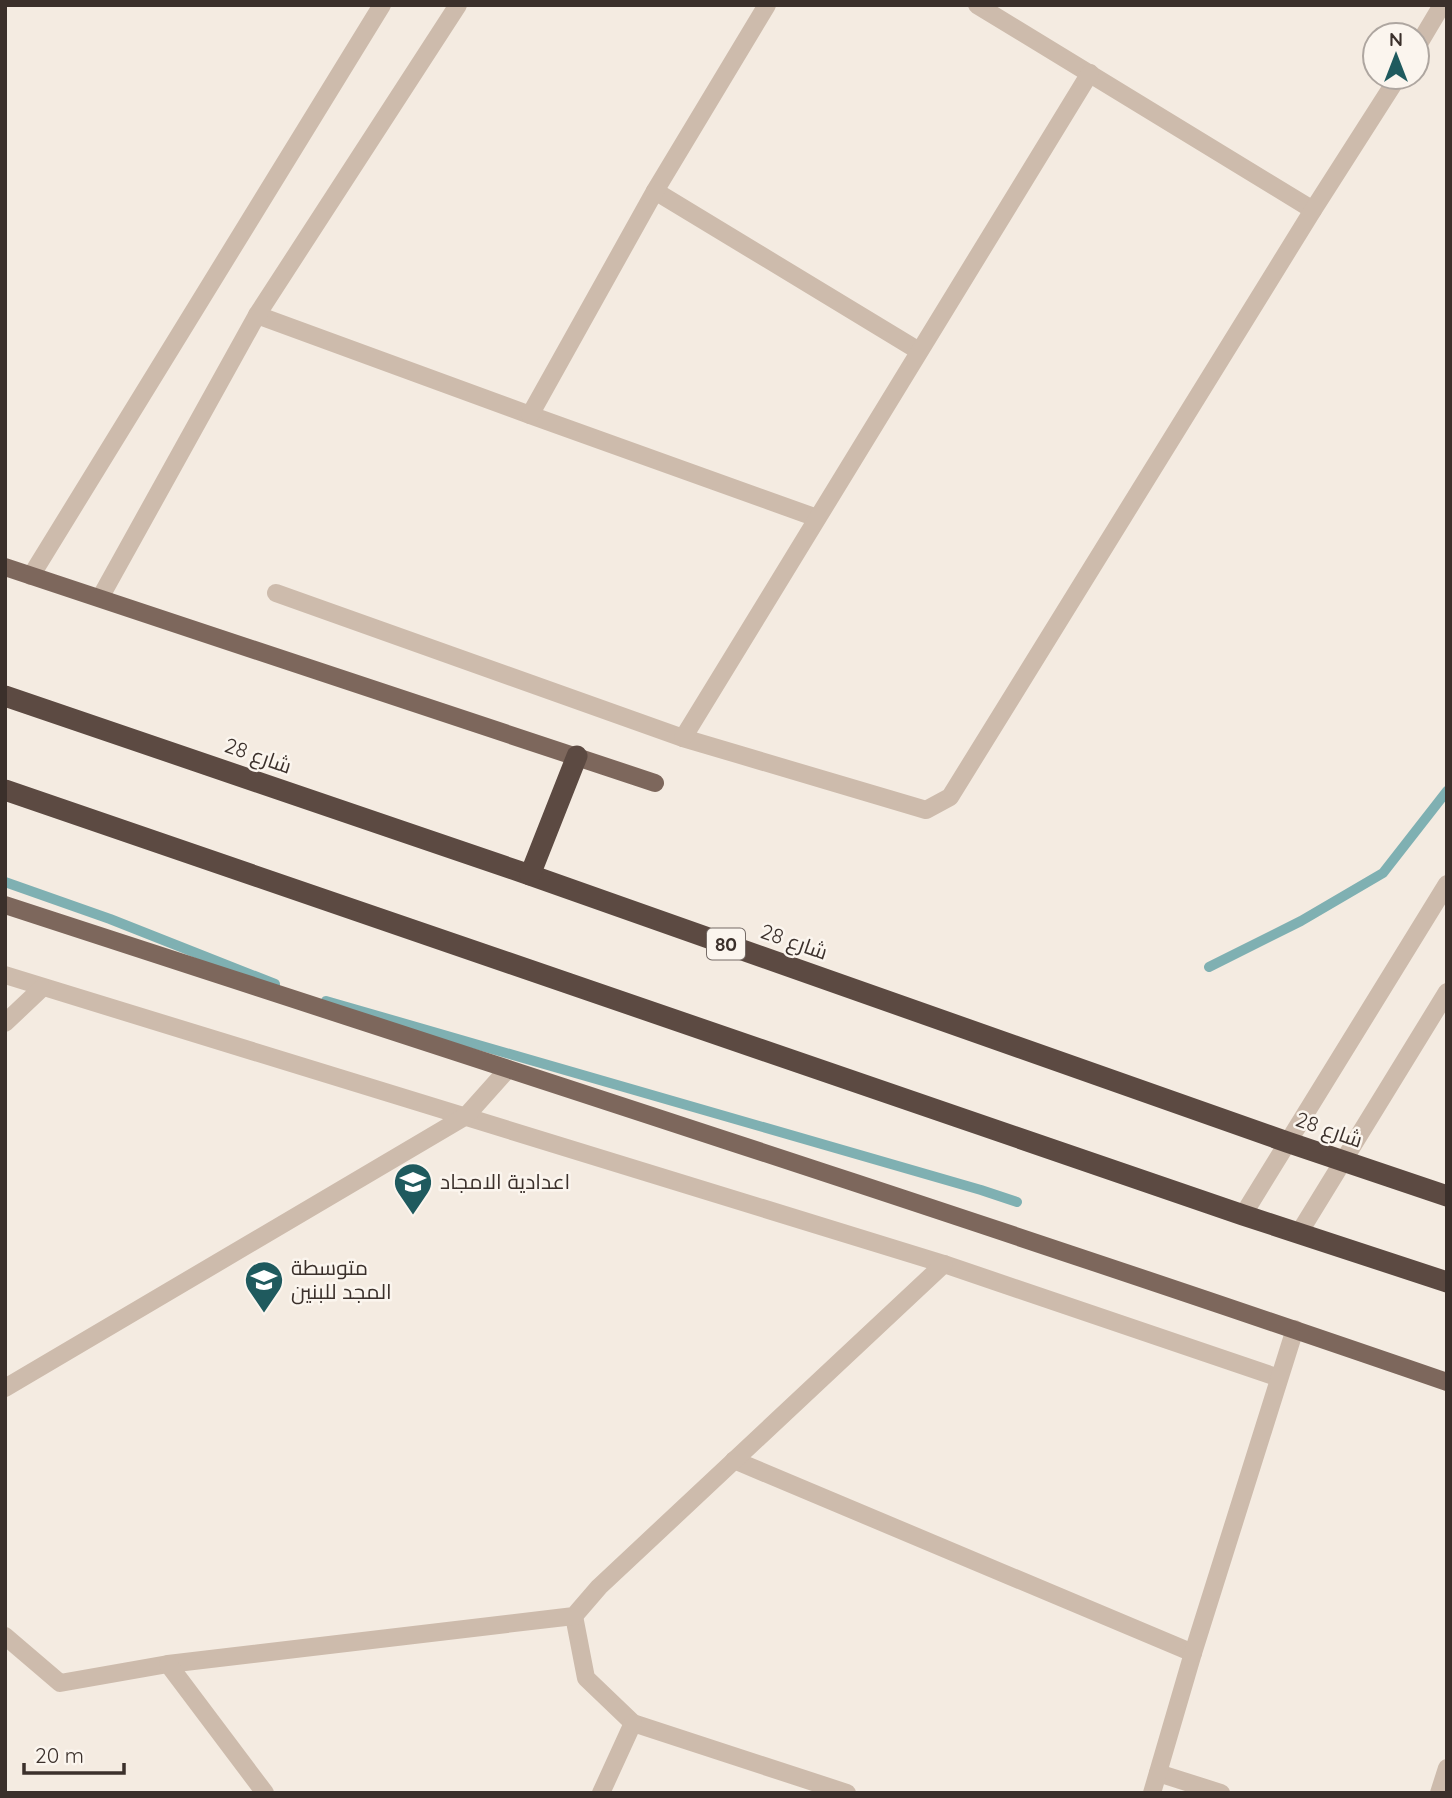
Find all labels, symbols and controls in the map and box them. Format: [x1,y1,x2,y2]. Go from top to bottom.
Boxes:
north arrow [1361,21,1431,91]
text: N [1389,27,1403,51]
street label: شارع 28 [221,731,295,781]
street label: شارع 28 [757,917,831,967]
road number: 80 [707,928,745,960]
street label: شارع 28 [1292,1105,1366,1155]
school or university icon: اعدادية الامجاد [392,1161,434,1216]
place label: اعدادية الامجاد [440,1168,570,1194]
place label: متوسطة المجد للبنين [291,1254,392,1305]
school or university icon: متوسطة المجد للبنين [243,1259,285,1314]
scale bar [24,1731,124,1775]
text: 20 m [35,1742,84,1768]

